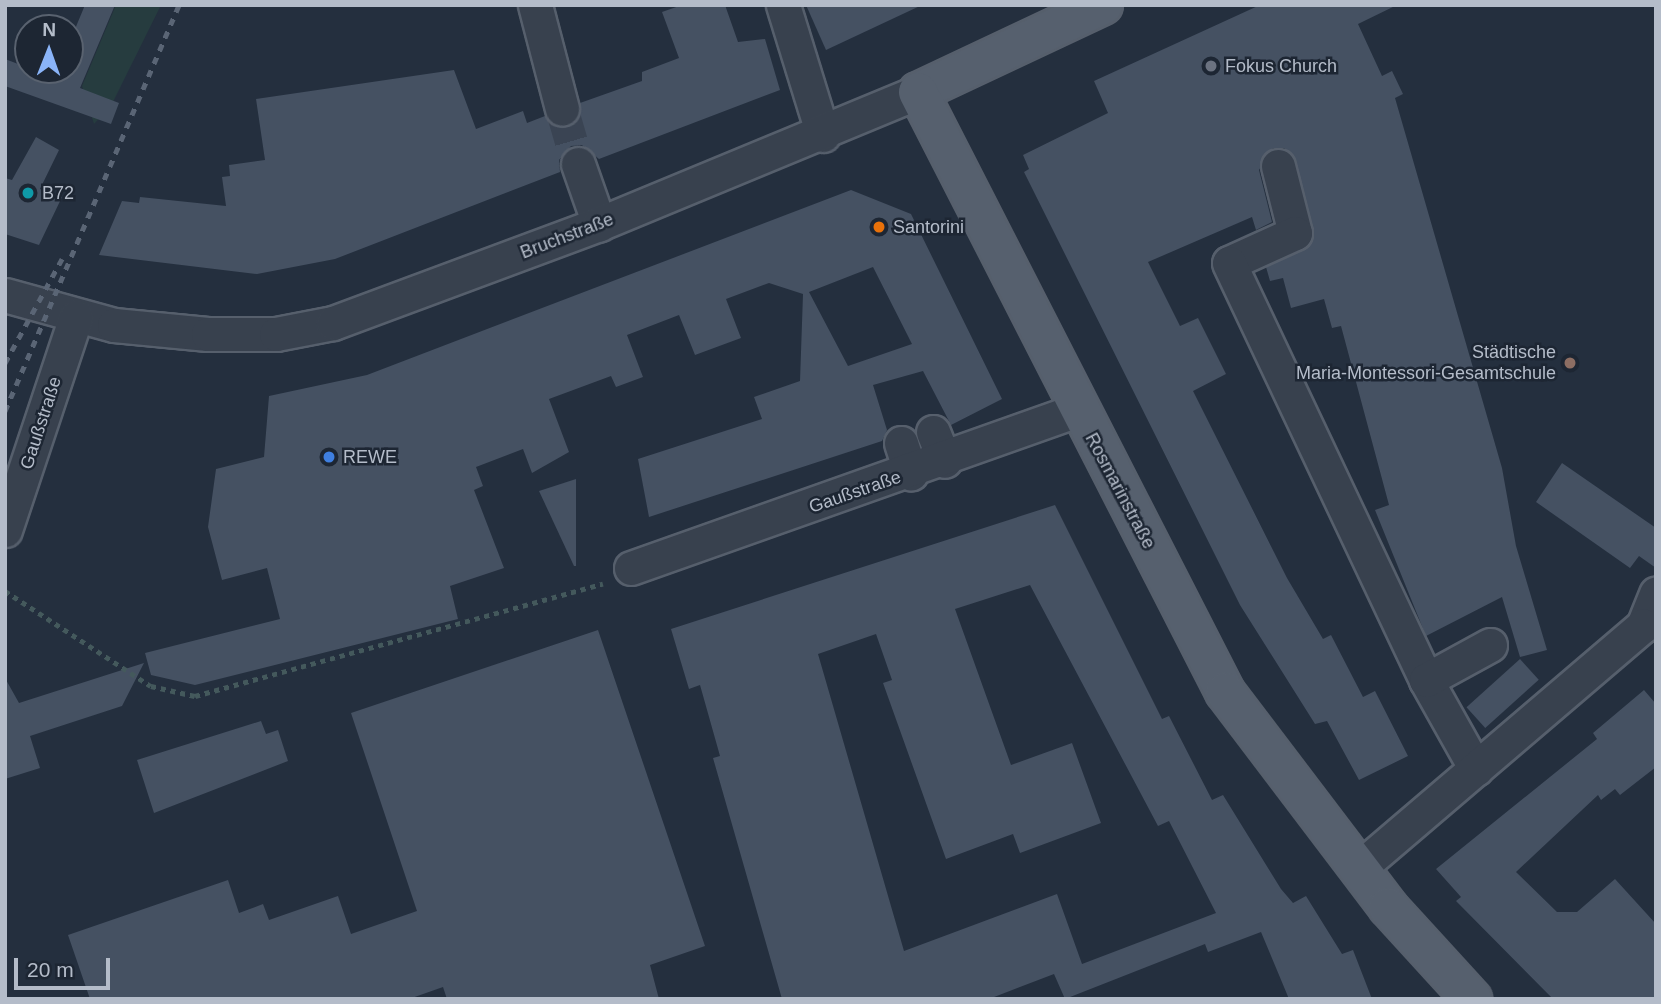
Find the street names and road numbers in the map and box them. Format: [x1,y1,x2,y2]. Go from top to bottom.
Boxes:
street label: Bruchstraße [517,208,617,264]
street label: Gaußstraße [16,374,66,472]
street label: Rosmarinstraße [1080,429,1160,553]
street label: Gaußstraße [806,466,904,518]

